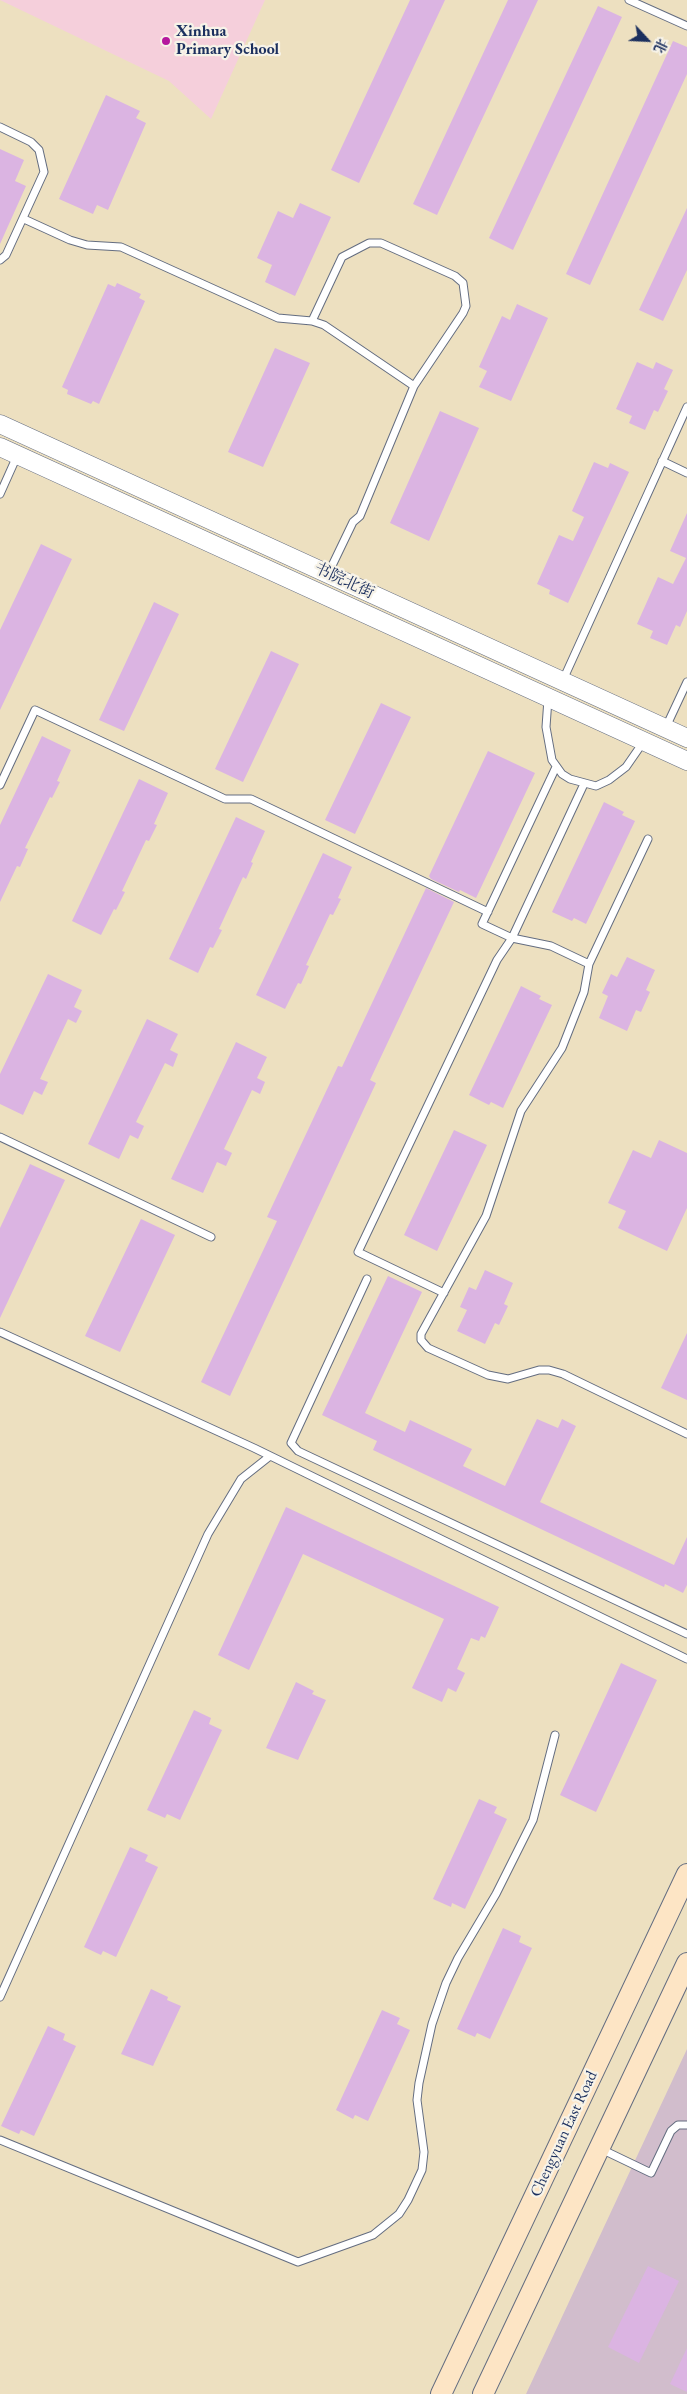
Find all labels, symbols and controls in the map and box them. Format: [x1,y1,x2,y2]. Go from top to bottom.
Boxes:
north arrow [622,15,672,65]
place label: Xinhua Primary School [176,22,279,60]
marker: Xinhua Primary School [160,35,172,47]
text: 北 [649,36,672,56]
street label: 书院北街 [311,559,377,603]
street label: Chengyuan East Road [526,2068,602,2200]

